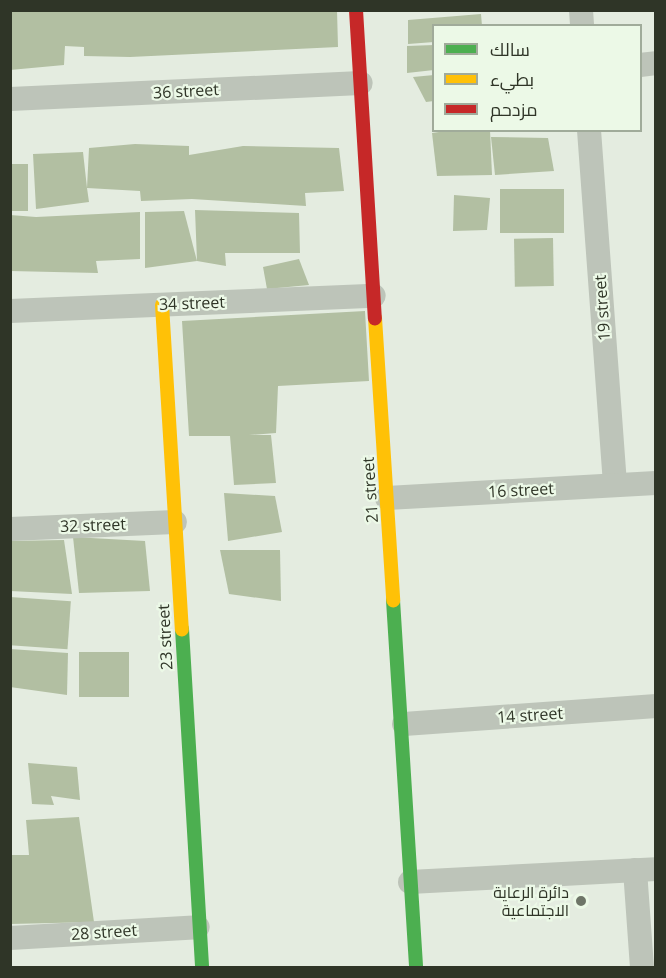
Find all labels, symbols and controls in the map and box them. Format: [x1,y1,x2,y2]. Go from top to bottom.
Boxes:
legend [432,24,642,132]
text: سالك [490,37,530,61]
text: بطيء [490,67,534,91]
street label: 36 street [153,80,219,102]
text: مزدحم [490,97,538,121]
street label: 19 street [590,274,614,342]
street label: 34 street [159,292,225,314]
street label: 21 street [358,456,382,524]
street label: 16 street [488,479,554,501]
street label: 32 street [60,514,126,536]
street label: 23 street [154,604,176,670]
street label: 14 street [496,703,564,727]
place label: دائرة الرعاية الاجتماعية [493,882,569,920]
marker: دائرة الرعاية الاجتماعية [574,894,588,908]
street label: 28 street [70,920,138,944]

